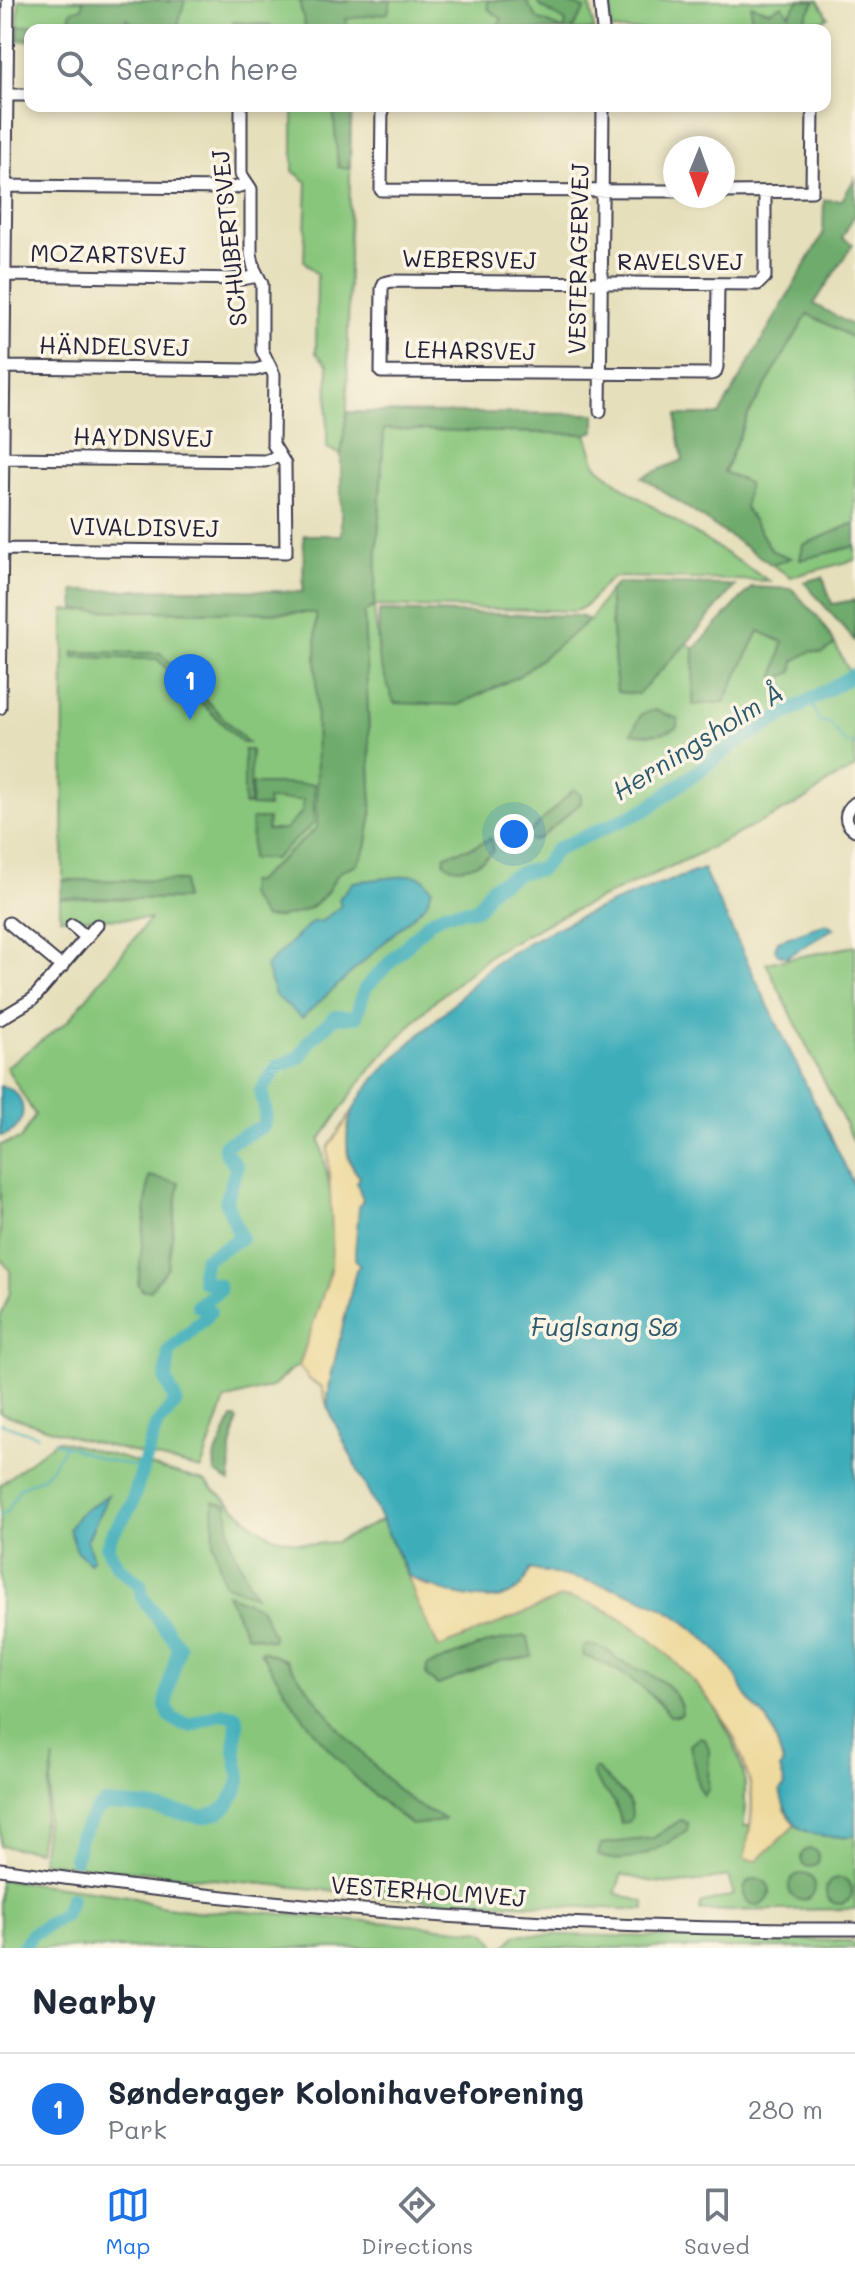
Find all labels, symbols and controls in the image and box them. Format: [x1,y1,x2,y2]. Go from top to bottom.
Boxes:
search box [24,24,831,112]
icon: search [52,46,96,90]
text: Search here [116,48,299,88]
north arrow [663,136,735,208]
street label: SCHUBERTSVEJ [204,148,253,328]
street label: VESTERAGERVEJ [560,163,595,355]
street label: MOZARTSVEJ [30,237,186,270]
street label: WEBERSVEJ [401,242,537,275]
street label: RAVELSVEJ [617,245,743,276]
street label: HÄNDELSVEJ [39,329,189,362]
street label: LEHARSVEJ [404,333,536,366]
street label: HAYDNSVEJ [73,420,213,453]
street label: VIVALDISVEJ [69,510,219,543]
pin: 1 [164,654,216,720]
water label: Herningsholm Å [605,675,790,807]
your location [494,814,534,854]
water label: Fuglsang Sø [530,1309,678,1343]
street label: VESTERHOLMVEJ [330,1868,527,1913]
text: Nearby [32,1978,157,2023]
text: Sønderager Kolonihaveforening [108,2072,584,2112]
text: 1 [52,2092,64,2126]
text: 280 m [748,2092,823,2126]
text: Park [108,2112,167,2146]
tab: Map [106,2183,150,2260]
tab: Directions [361,2183,473,2260]
tab: Saved [684,2183,749,2260]

